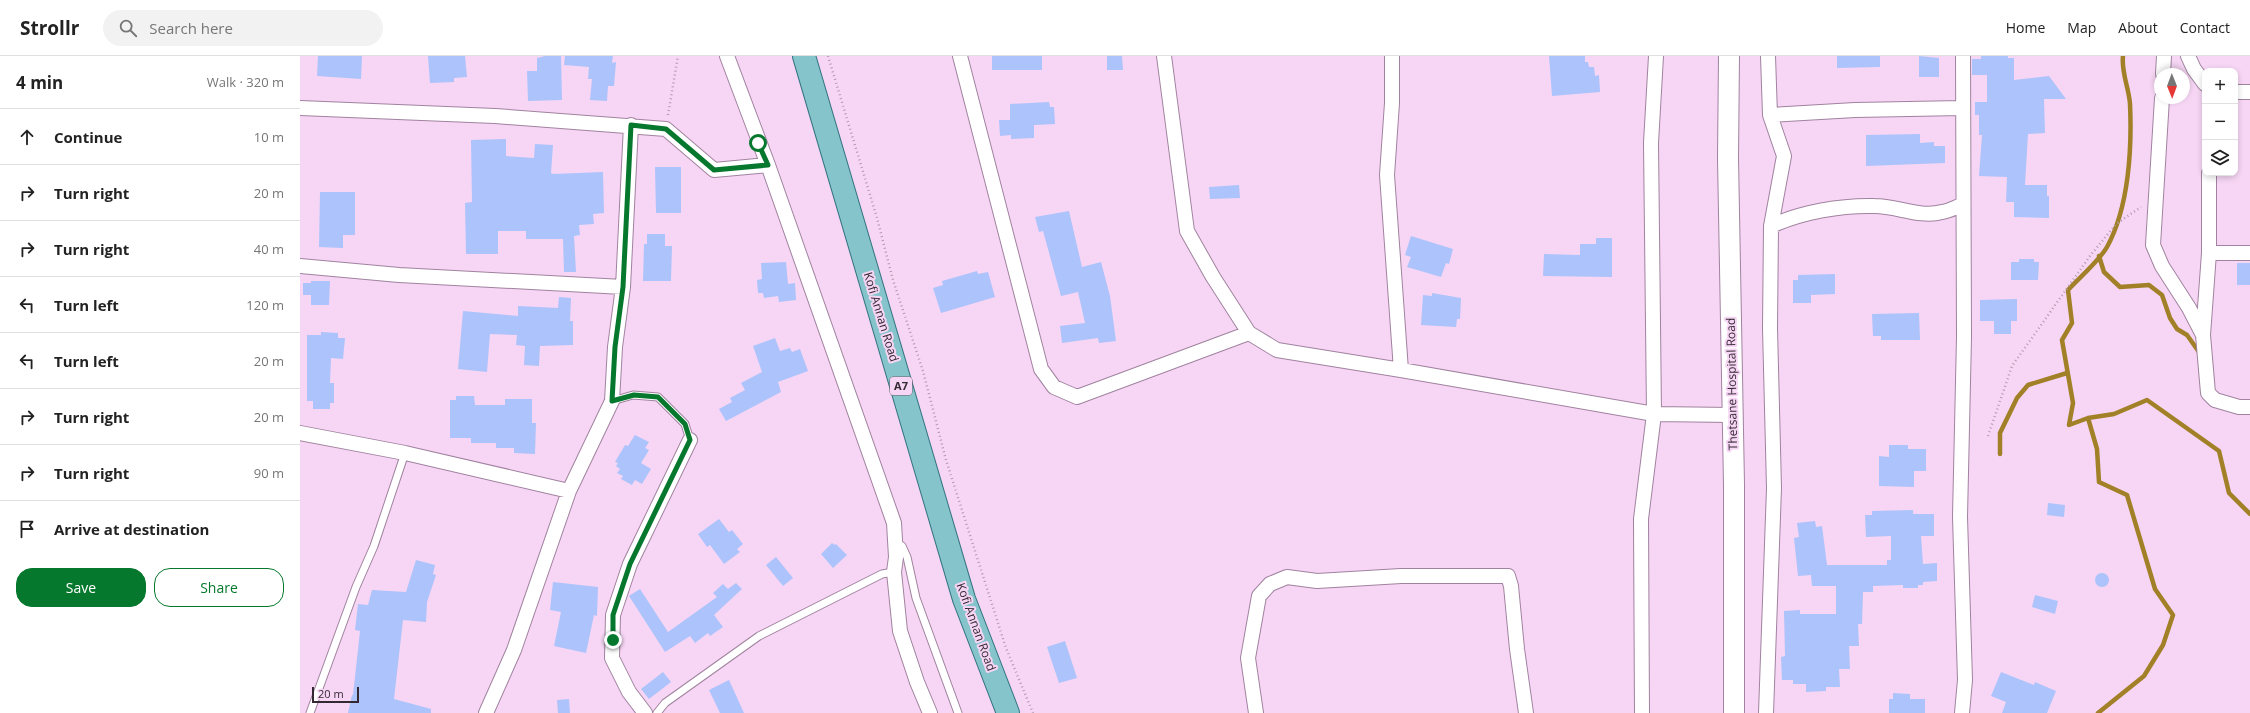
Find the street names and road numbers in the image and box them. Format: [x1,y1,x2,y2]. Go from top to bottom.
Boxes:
street label: Kofi Annan Road [860,270,903,364]
street label: Thetsane Hospital Road [1722,318,1741,450]
road number: A7 [890,377,912,395]
street label: Kofi Annan Road [953,580,1000,673]

